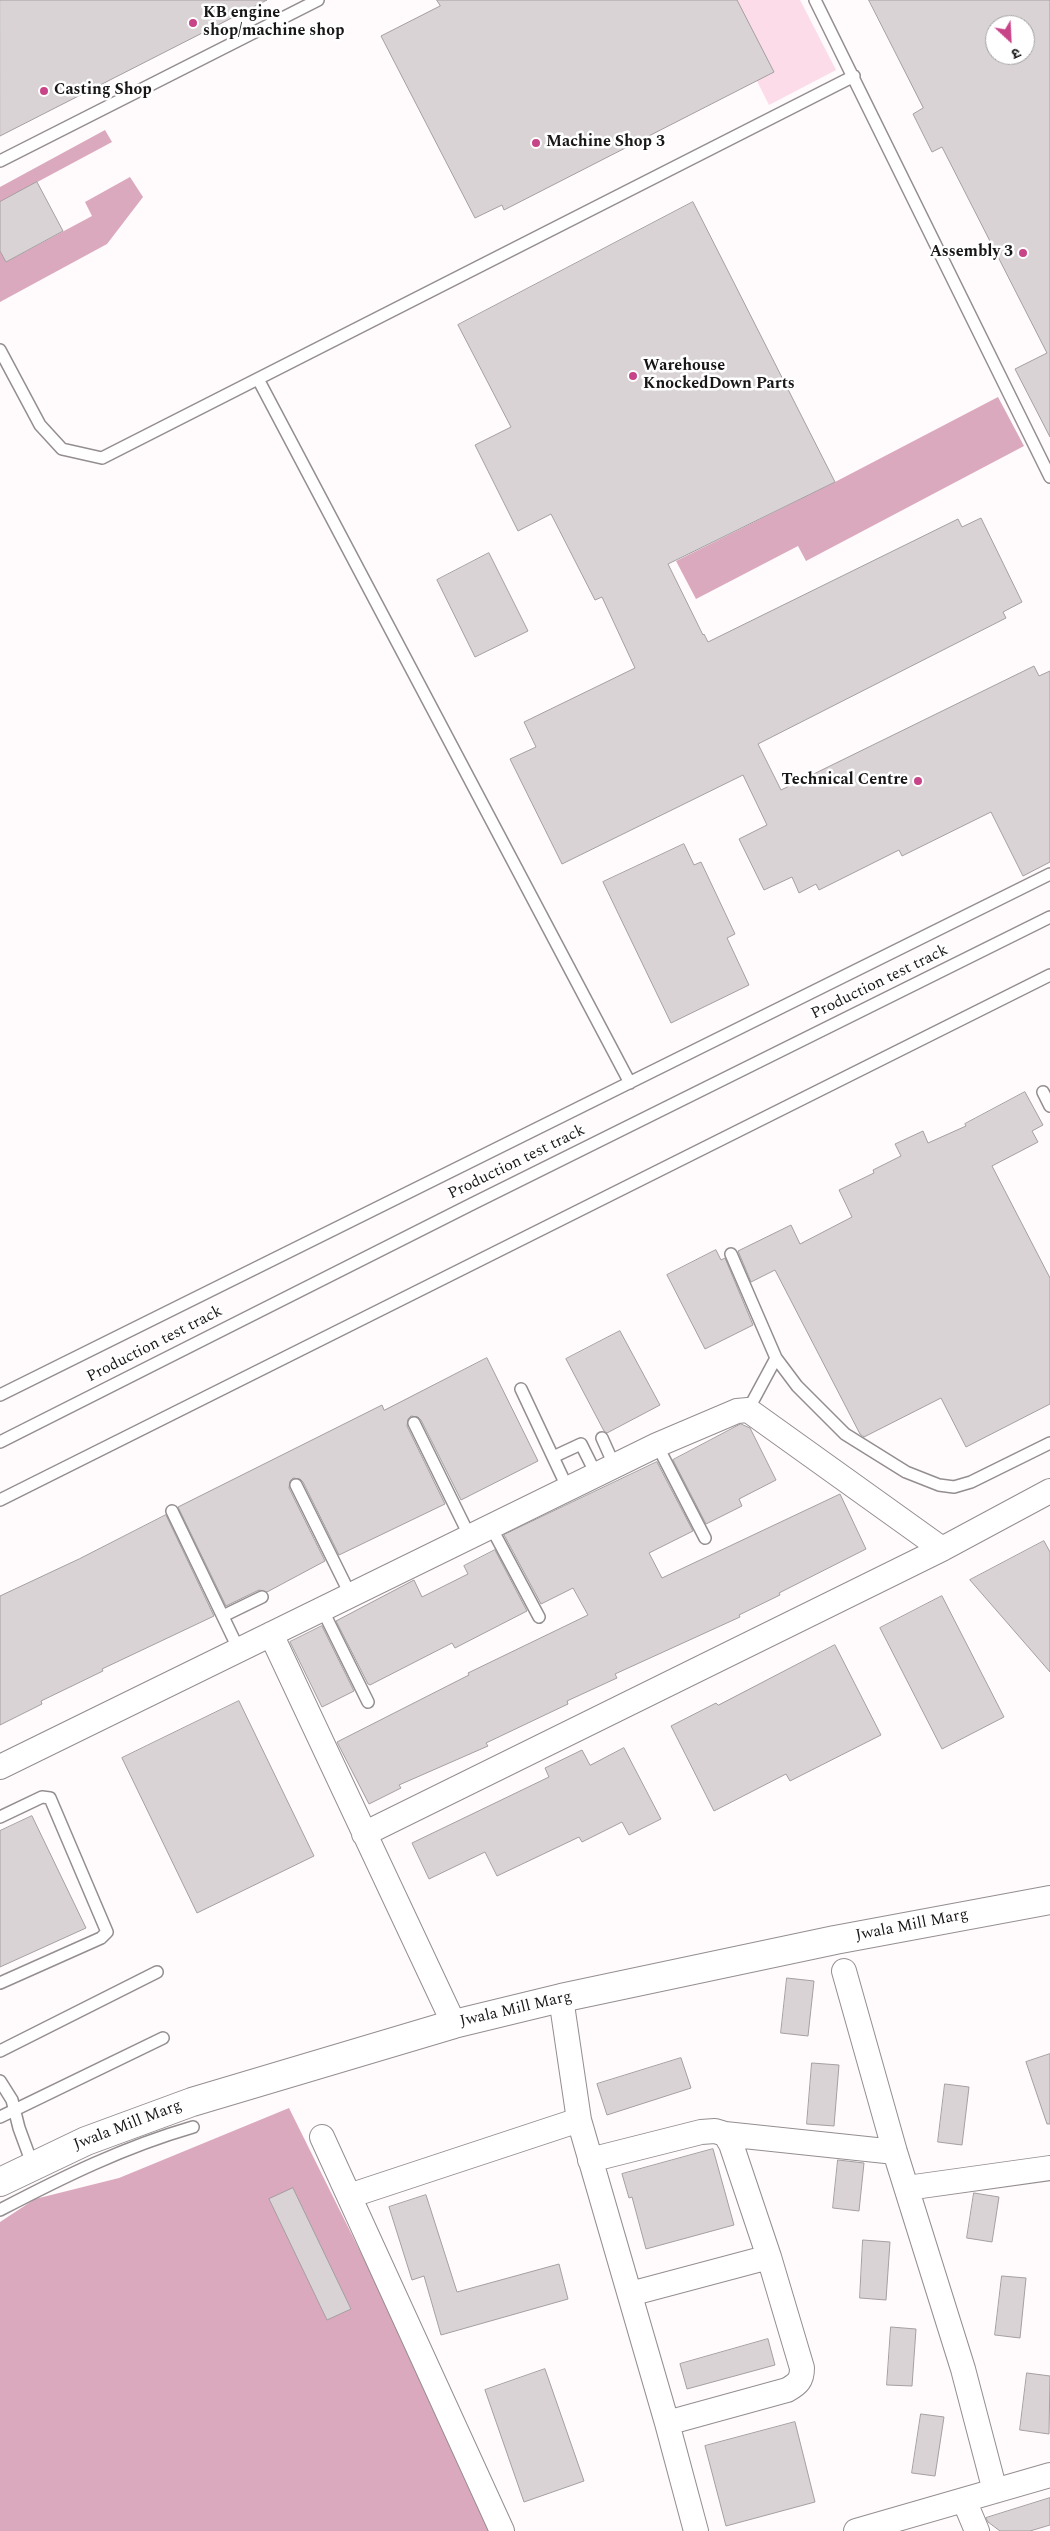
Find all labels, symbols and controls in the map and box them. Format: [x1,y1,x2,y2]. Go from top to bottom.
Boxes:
place label: KB engine shop/machine shop [203,4,344,42]
north arrow [985,15,1035,65]
marker: KB engine shop/machine shop [187,17,199,29]
text: उ [1008,42,1024,64]
place label: Casting Shop [54,81,152,101]
marker: Casting Shop [38,85,50,97]
place label: Machine Shop 3 [546,133,665,153]
marker: Machine Shop 3 [530,137,542,149]
place label: Assembly 3 [930,243,1013,263]
marker: Assembly 3 [1017,247,1029,259]
place label: Warehouse KnockedDown Parts [643,357,795,395]
marker: Warehouse KnockedDown Parts [627,370,639,382]
place label: Technical Centre [781,771,908,791]
marker: Technical Centre [912,775,924,787]
street label: Production test track [808,942,952,1024]
street label: Production test track [445,1122,589,1204]
street label: Production test track [84,1302,226,1388]
street label: Jwala Mill Marg [854,1906,970,1946]
street label: Jwala Mill Marg [458,1988,574,2032]
street label: Jwala Mill Marg [71,2097,185,2155]

